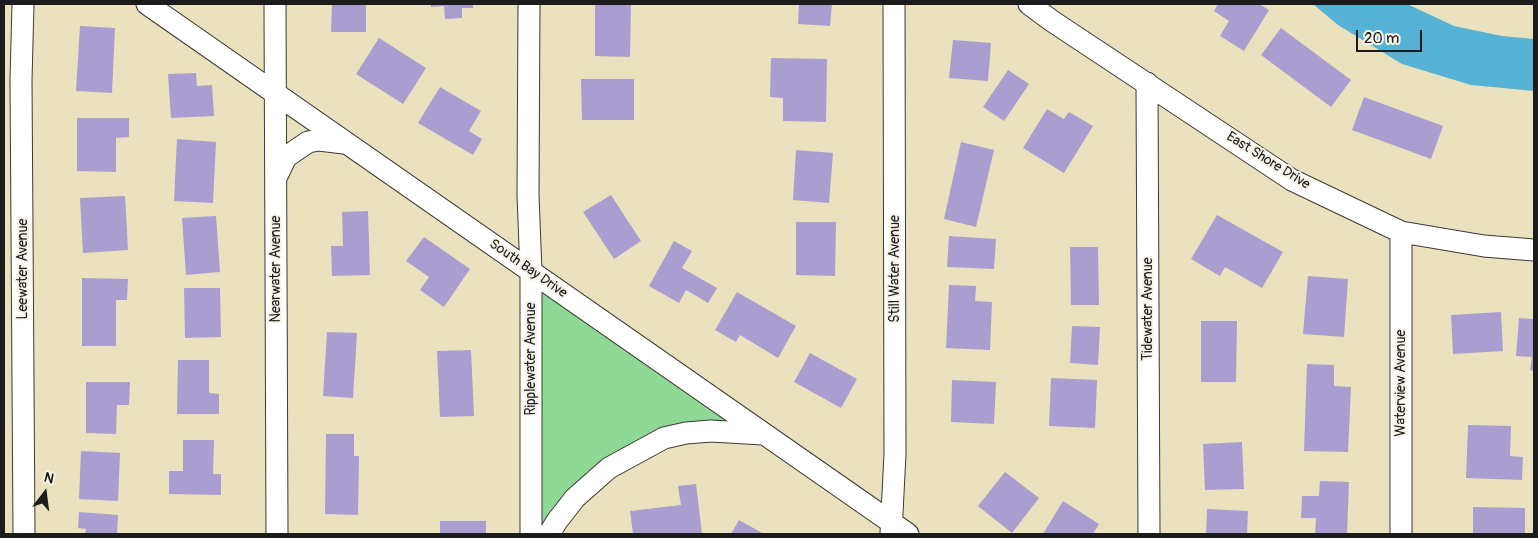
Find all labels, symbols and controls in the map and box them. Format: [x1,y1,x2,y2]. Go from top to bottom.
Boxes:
scale bar [1358,20,1424,52]
text: 20 m [1364,29,1399,48]
street label: East Shore Drive [1223,129,1313,193]
street label: Nearwater Avenue [268,215,284,323]
street label: Still Water Avenue [887,215,903,323]
street label: Leewater Avenue [15,219,31,319]
street label: South Bay Drive [486,236,570,302]
street label: Tidewater Avenue [1140,257,1156,361]
street label: Ripplewater Avenue [523,302,539,416]
street label: Waterview Avenue [1393,330,1409,436]
north arrow [20,468,70,518]
text: N [42,469,56,487]

